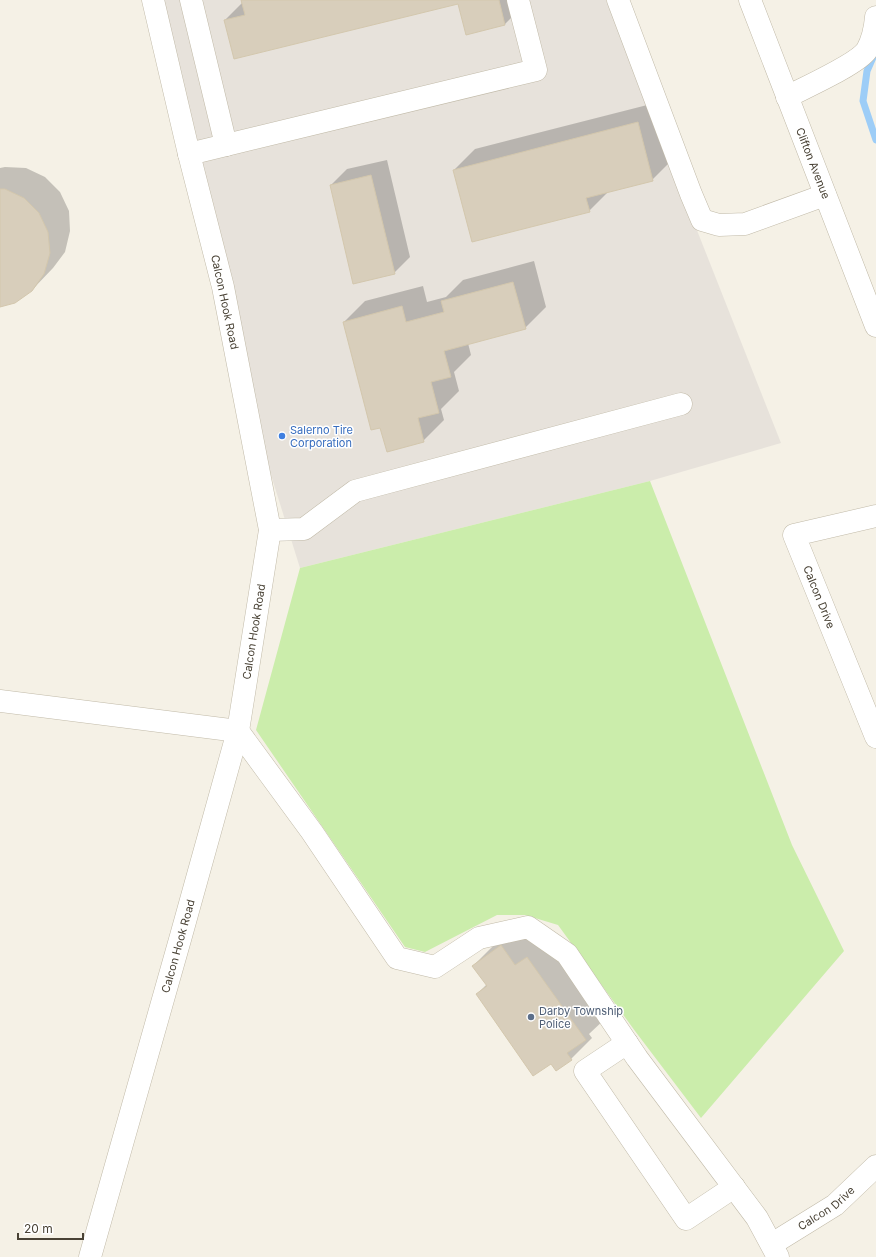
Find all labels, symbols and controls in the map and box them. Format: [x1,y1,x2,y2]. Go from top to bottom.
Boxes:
street label: Clifton Avenue [793,126,833,201]
street label: Calcon Hook Road [208,253,242,351]
place label: Salerno Tire Corporation [290,423,353,450]
marker: Salerno Tire Corporation [277,431,287,441]
street label: Calcon Drive [800,563,838,630]
street label: Calcon Hook Road [239,583,268,680]
street label: Calcon Hook Road [158,898,198,995]
place label: Darby Township Police [539,1004,623,1031]
marker: Darby Township Police [526,1012,536,1022]
street label: Calcon Drive [795,1183,857,1233]
scale bar [18,1215,83,1241]
text: 20 m [24,1221,53,1236]

